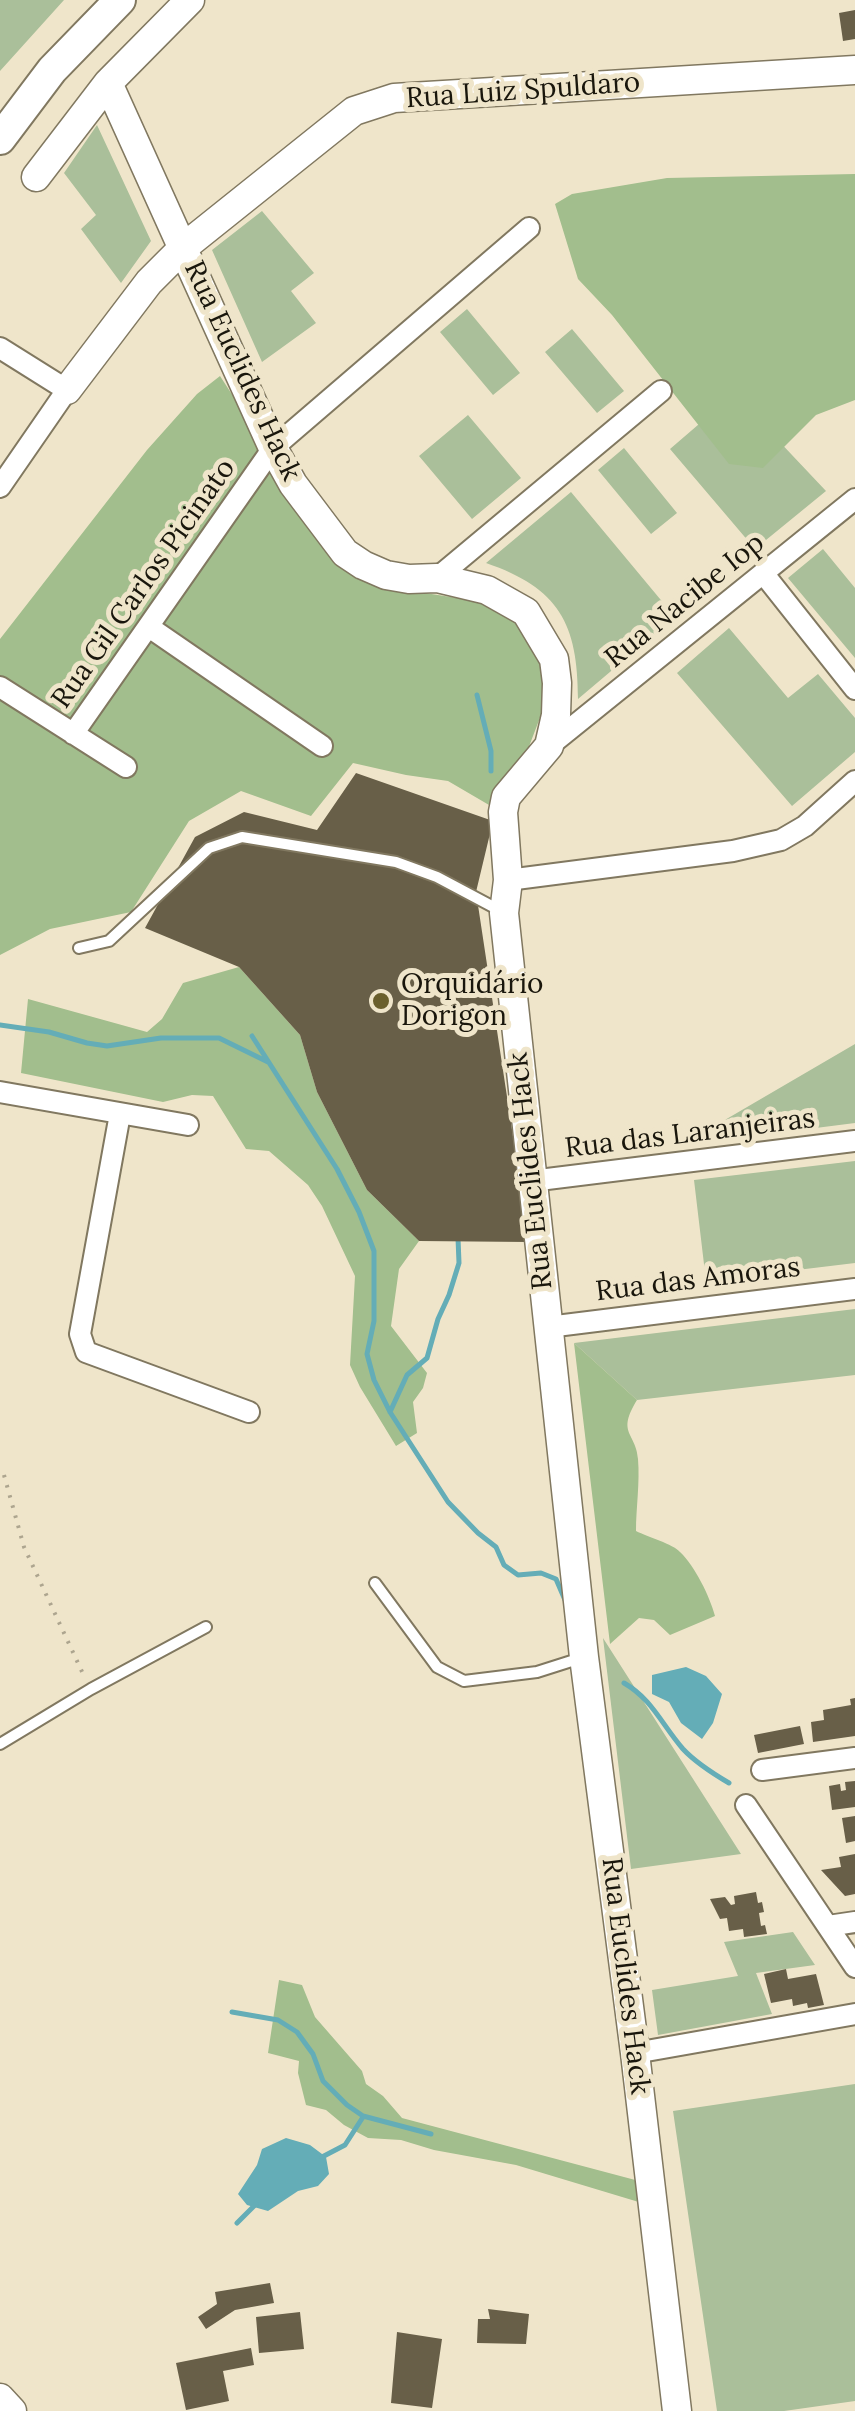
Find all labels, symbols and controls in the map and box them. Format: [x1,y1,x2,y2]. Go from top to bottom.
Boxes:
street label: Rua Luiz Spuldaro [405,66,641,116]
street label: Rua Euclides Hack [176,256,308,486]
street label: Rua Gil Carlos Picinato [45,453,243,715]
street label: Rua Nacibe Iop [599,527,771,675]
place label: Orquidário Dorigon [401,968,543,1034]
marker: Orquidário Dorigon [370,990,392,1012]
street label: Rua Euclides Hack [502,1051,560,1291]
street label: Rua das Laranjeiras [563,1102,817,1166]
street label: Rua das Amoras [594,1251,802,1309]
street label: Rua Euclides Hack [594,1856,656,2096]

